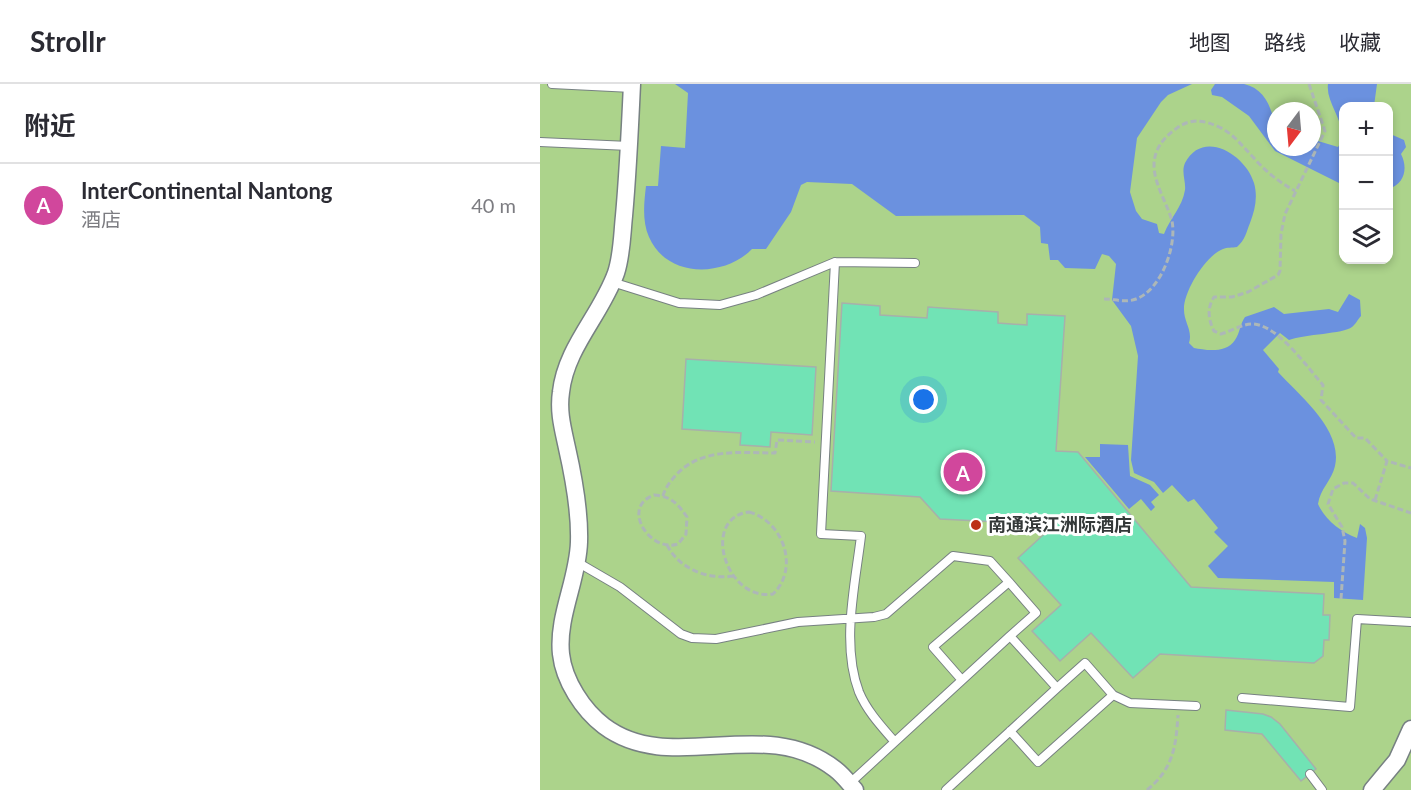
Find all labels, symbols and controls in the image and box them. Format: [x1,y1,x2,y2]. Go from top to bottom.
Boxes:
text: Strollr [30,24,106,58]
text: 地图 [1189,29,1231,54]
text: 路线 [1264,29,1306,54]
text: 收藏 [1339,29,1381,54]
north arrow [1267,102,1321,156]
map controls [1339,102,1393,264]
button: + [1339,102,1393,156]
text: 附近 [24,109,76,141]
button: − [1339,156,1393,210]
text: InterContinental Nantong [81,177,332,204]
text: A [37,193,50,217]
text: 40 m [471,193,516,217]
text: 酒店 [81,207,121,231]
button: layers [1339,210,1393,264]
your location [909,385,938,414]
pin: A [944,450,982,494]
place label: 南通滨江洲际酒店 [988,513,1132,535]
marker: 南通滨江洲际酒店 [969,518,983,532]

